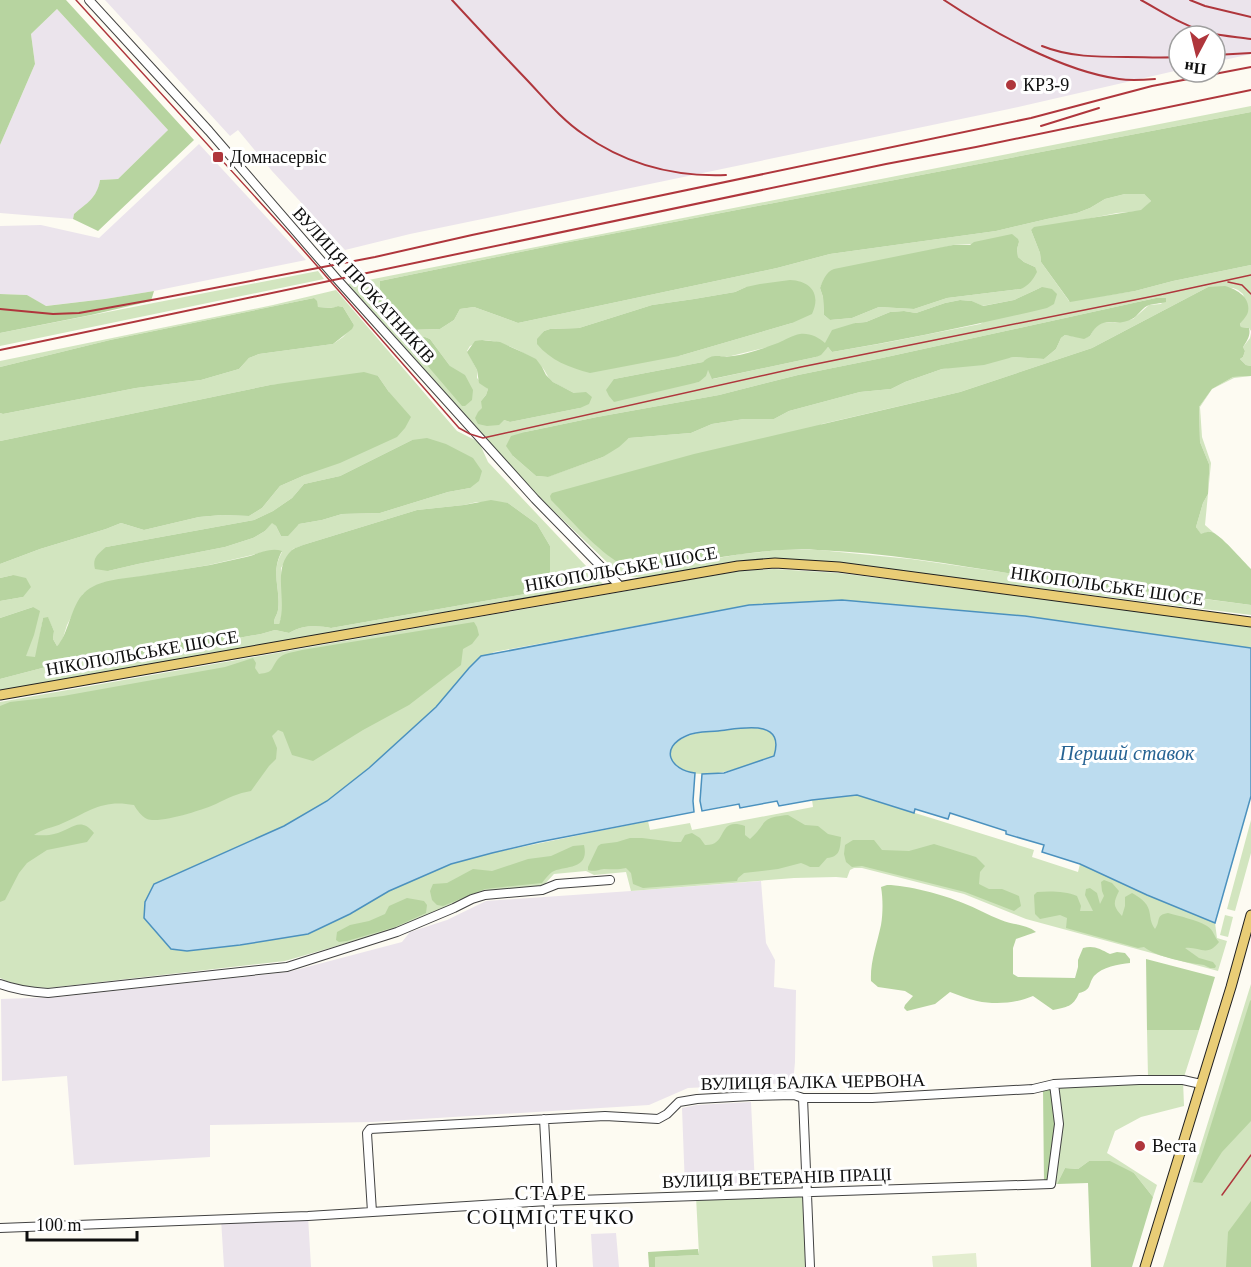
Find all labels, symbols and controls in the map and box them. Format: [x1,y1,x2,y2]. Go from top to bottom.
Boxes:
north arrow [1167,24,1227,84]
text: Пн [1183,59,1207,78]
place label: КРЗ-9 [1023,75,1069,95]
marker: КРЗ-9 [1004,78,1018,92]
place label: Домнасервіс [230,147,327,167]
marker: Домнасервіс [211,150,225,164]
street label: ВУЛИЦЯ ПРОКАТНИКІВ [289,203,439,367]
street label: НІКОПОЛЬСЬКЕ ШОСЕ [523,542,719,596]
street label: НІКОПОЛЬСЬКЕ ШОСЕ [1009,563,1205,609]
street label: НІКОПОЛЬСЬКЕ ШОСЕ [44,626,240,680]
water label: Перший ставок [1059,742,1195,765]
street label: ВУЛИЦЯ БАЛКА ЧЕРВОНА [701,1070,925,1094]
place label: Веста [1152,1136,1197,1156]
marker: Веста [1133,1139,1147,1153]
street label: ВУЛИЦЯ ВЕТЕРАНІВ ПРАЦІ [662,1164,892,1192]
district label: СТАРЕ СОЦМІСТЕЧКО [467,1181,635,1229]
scale bar [27,1204,136,1242]
text: 100 m [36,1215,82,1235]

